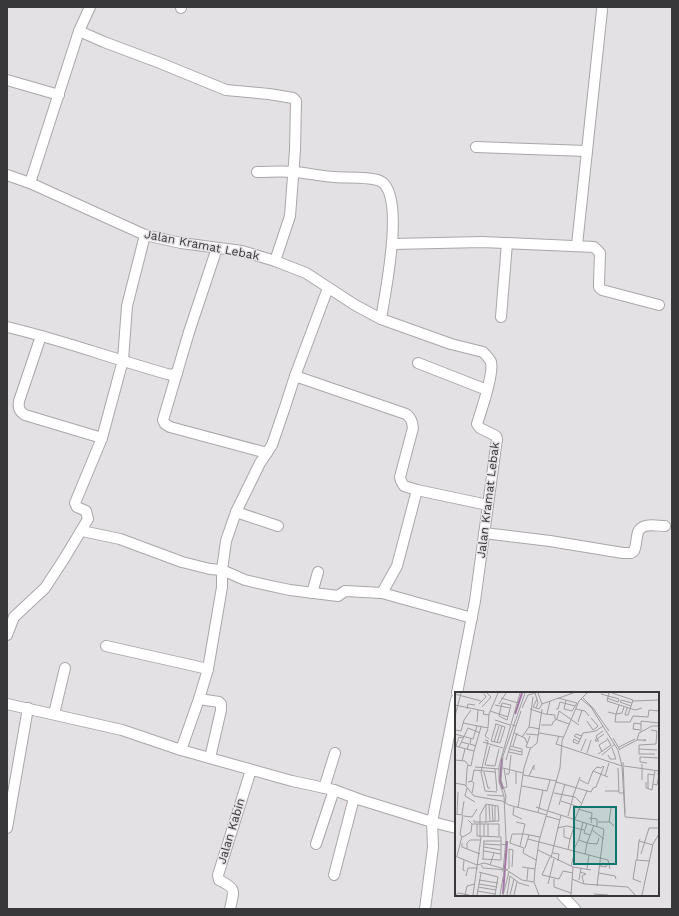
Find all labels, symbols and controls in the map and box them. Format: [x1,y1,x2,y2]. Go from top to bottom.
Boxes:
street label: Jalan Kramat Lebak [143,227,261,263]
street label: Jalan Kramat Lebak [474,441,502,559]
inset map [455,692,659,896]
street label: Jalan Kabin [214,796,248,866]

